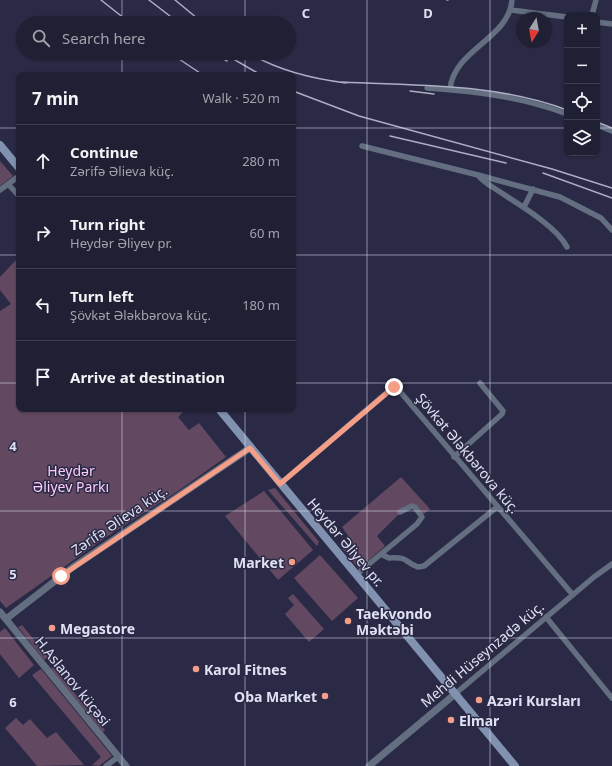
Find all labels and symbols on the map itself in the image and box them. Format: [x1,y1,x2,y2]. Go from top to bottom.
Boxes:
text: C [302,4,310,22]
text: D [423,4,433,22]
north arrow [516,12,552,48]
route end [385,378,403,396]
street label: Şövkət Ələkbərova küç. [412,389,524,517]
text: 4 [9,437,17,455]
park label: Heydər Əliyev Parkı [33,461,109,496]
street label: Zərifə Əlieva küç. [67,481,171,559]
street label: Heydər Əliyev pr. [303,494,389,590]
place label: Market [233,553,284,572]
marker: Market [287,557,297,567]
text: 5 [9,565,17,583]
route start [52,567,70,585]
street label: Mehdi Hüseynzadə küç. [416,597,548,711]
place label: Taekvondo Məktəbi [356,604,432,639]
marker: Taekvondo Məktəbi [343,616,353,626]
place label: Megastore [60,619,135,638]
marker: Megastore [47,623,57,633]
street label: H.Aslanov küçəsi [31,632,115,730]
place label: Karol Fitnes [204,660,287,679]
marker: Karol Fitnes [191,664,201,674]
place label: Oba Market [234,687,317,706]
marker: Oba Market [320,691,330,701]
place label: Azəri Kursları [487,691,581,710]
text: 6 [9,693,17,711]
marker: Azəri Kursları [474,695,484,705]
place label: Elmar [459,711,500,730]
marker: Elmar [446,715,456,725]

